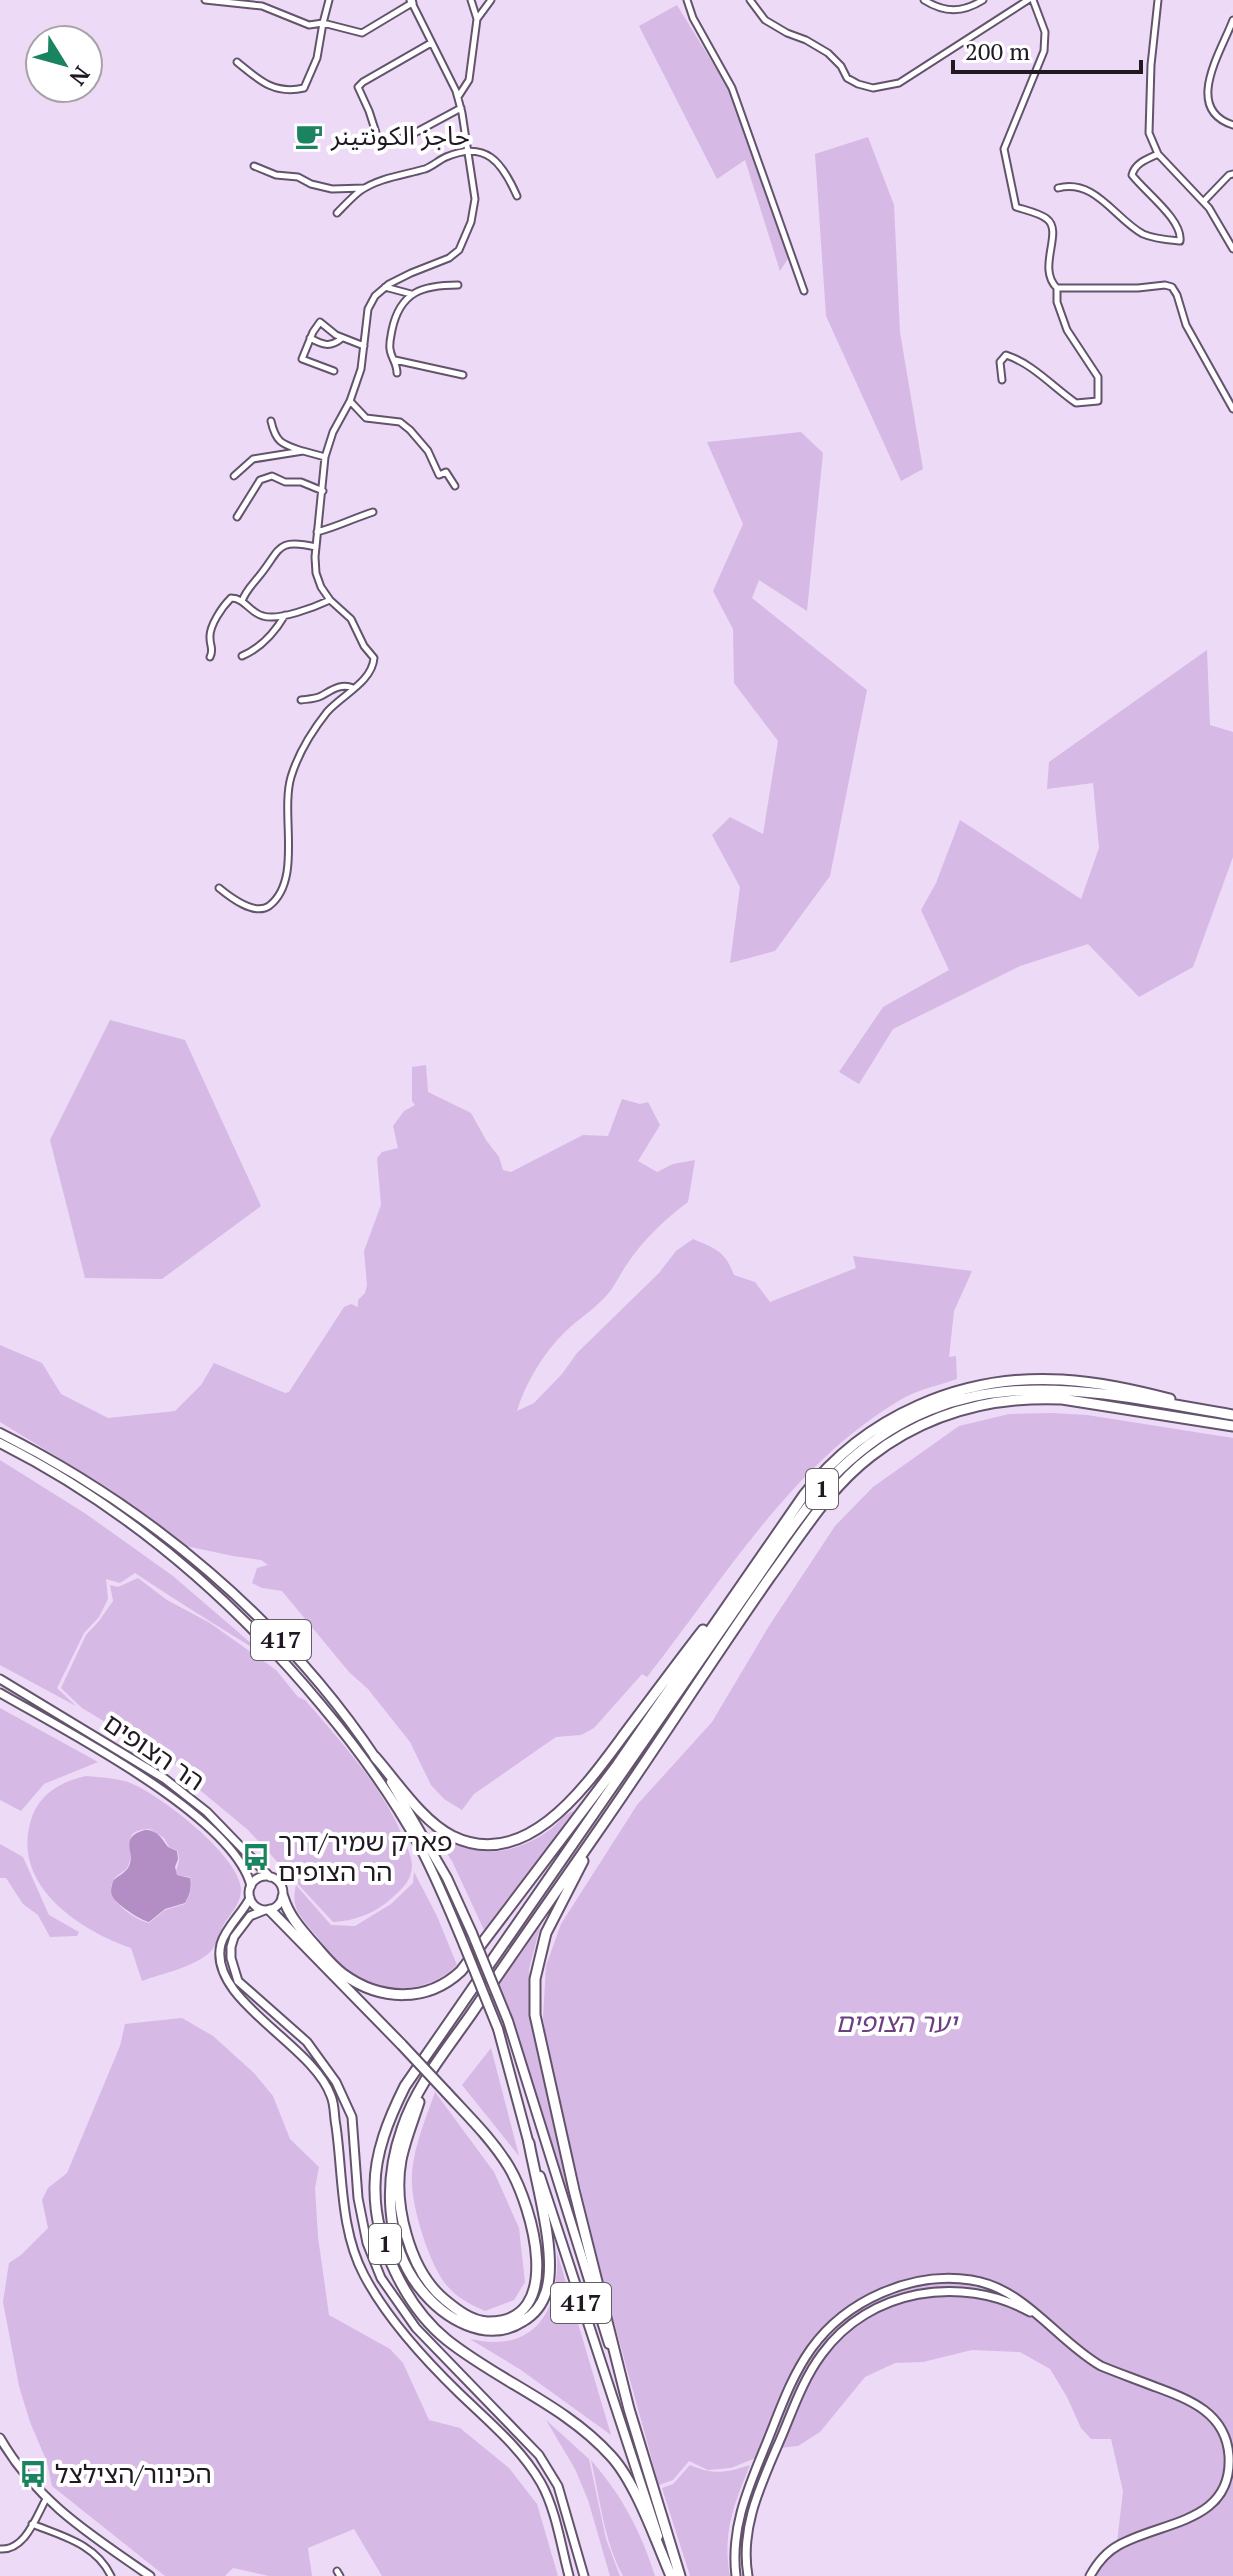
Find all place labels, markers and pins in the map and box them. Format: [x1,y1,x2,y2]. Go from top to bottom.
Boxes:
place label: حاجز الكونتينر [330,118,470,152]
cafe icon: حاجز الكونتينر [294,121,324,151]
place label: פארק שמיר/דרך הר הצופים [278,1824,453,1888]
bus stop icon: פארק שמיר/דרך הר הצופים [241,1842,271,1872]
place label: הכינור/הצילצל [55,2456,212,2490]
bus stop icon: הכינור/הצילצל [18,2459,48,2489]

